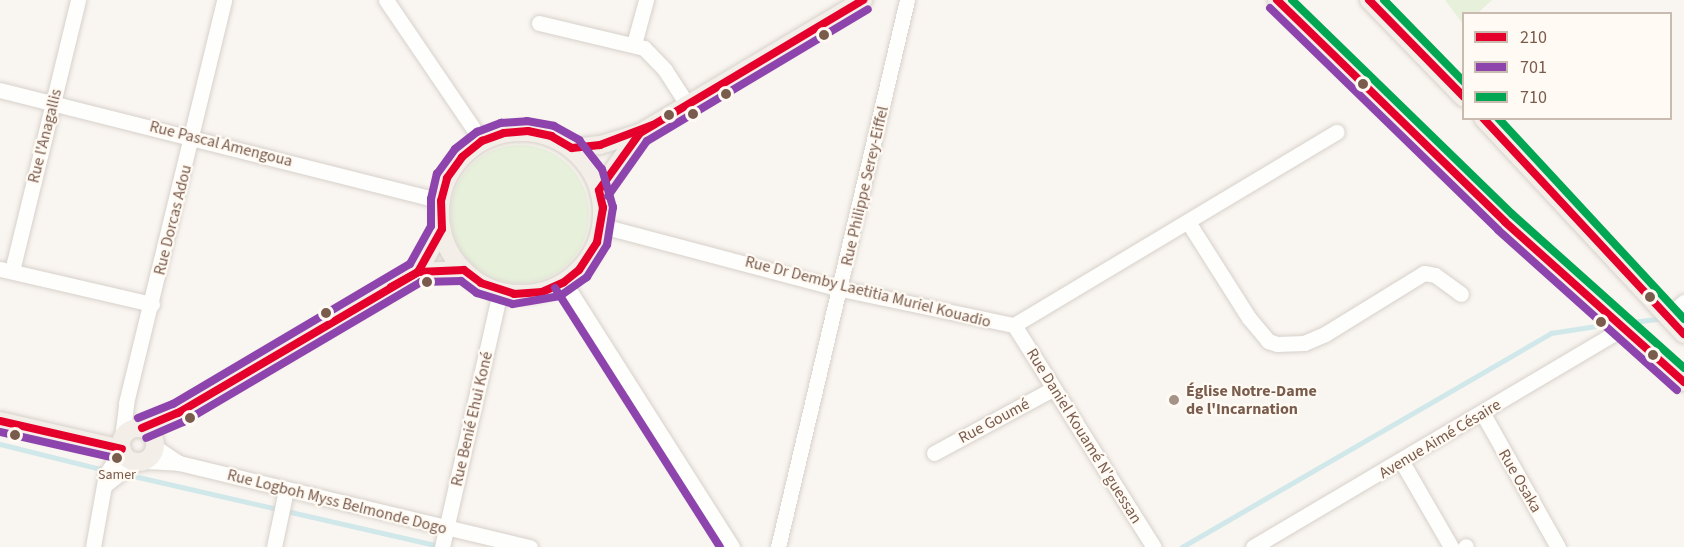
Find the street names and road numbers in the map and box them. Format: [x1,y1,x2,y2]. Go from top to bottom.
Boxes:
street label: Rue l'Anagallis [24,87,66,185]
street label: Rue Philippe Serey-Eiffel [837,104,893,268]
street label: Rue Pascal Amengoua [148,117,294,171]
street label: Rue Dorcas Adou [150,163,196,277]
street label: Rue Dr Demby Laetitia Muriel Kouadio [743,252,993,332]
street label: Rue Daniel Kouamé N'guessan [1022,345,1146,527]
street label: Rue Benié Ehui Koné [447,350,497,488]
street label: Rue Goumé [955,394,1033,448]
street label: Avenue Aimé Césaire [1376,395,1504,483]
street label: Rue Osaka [1494,446,1546,516]
street label: Rue Logboh Myss Belmonde Dogo [225,465,449,539]

